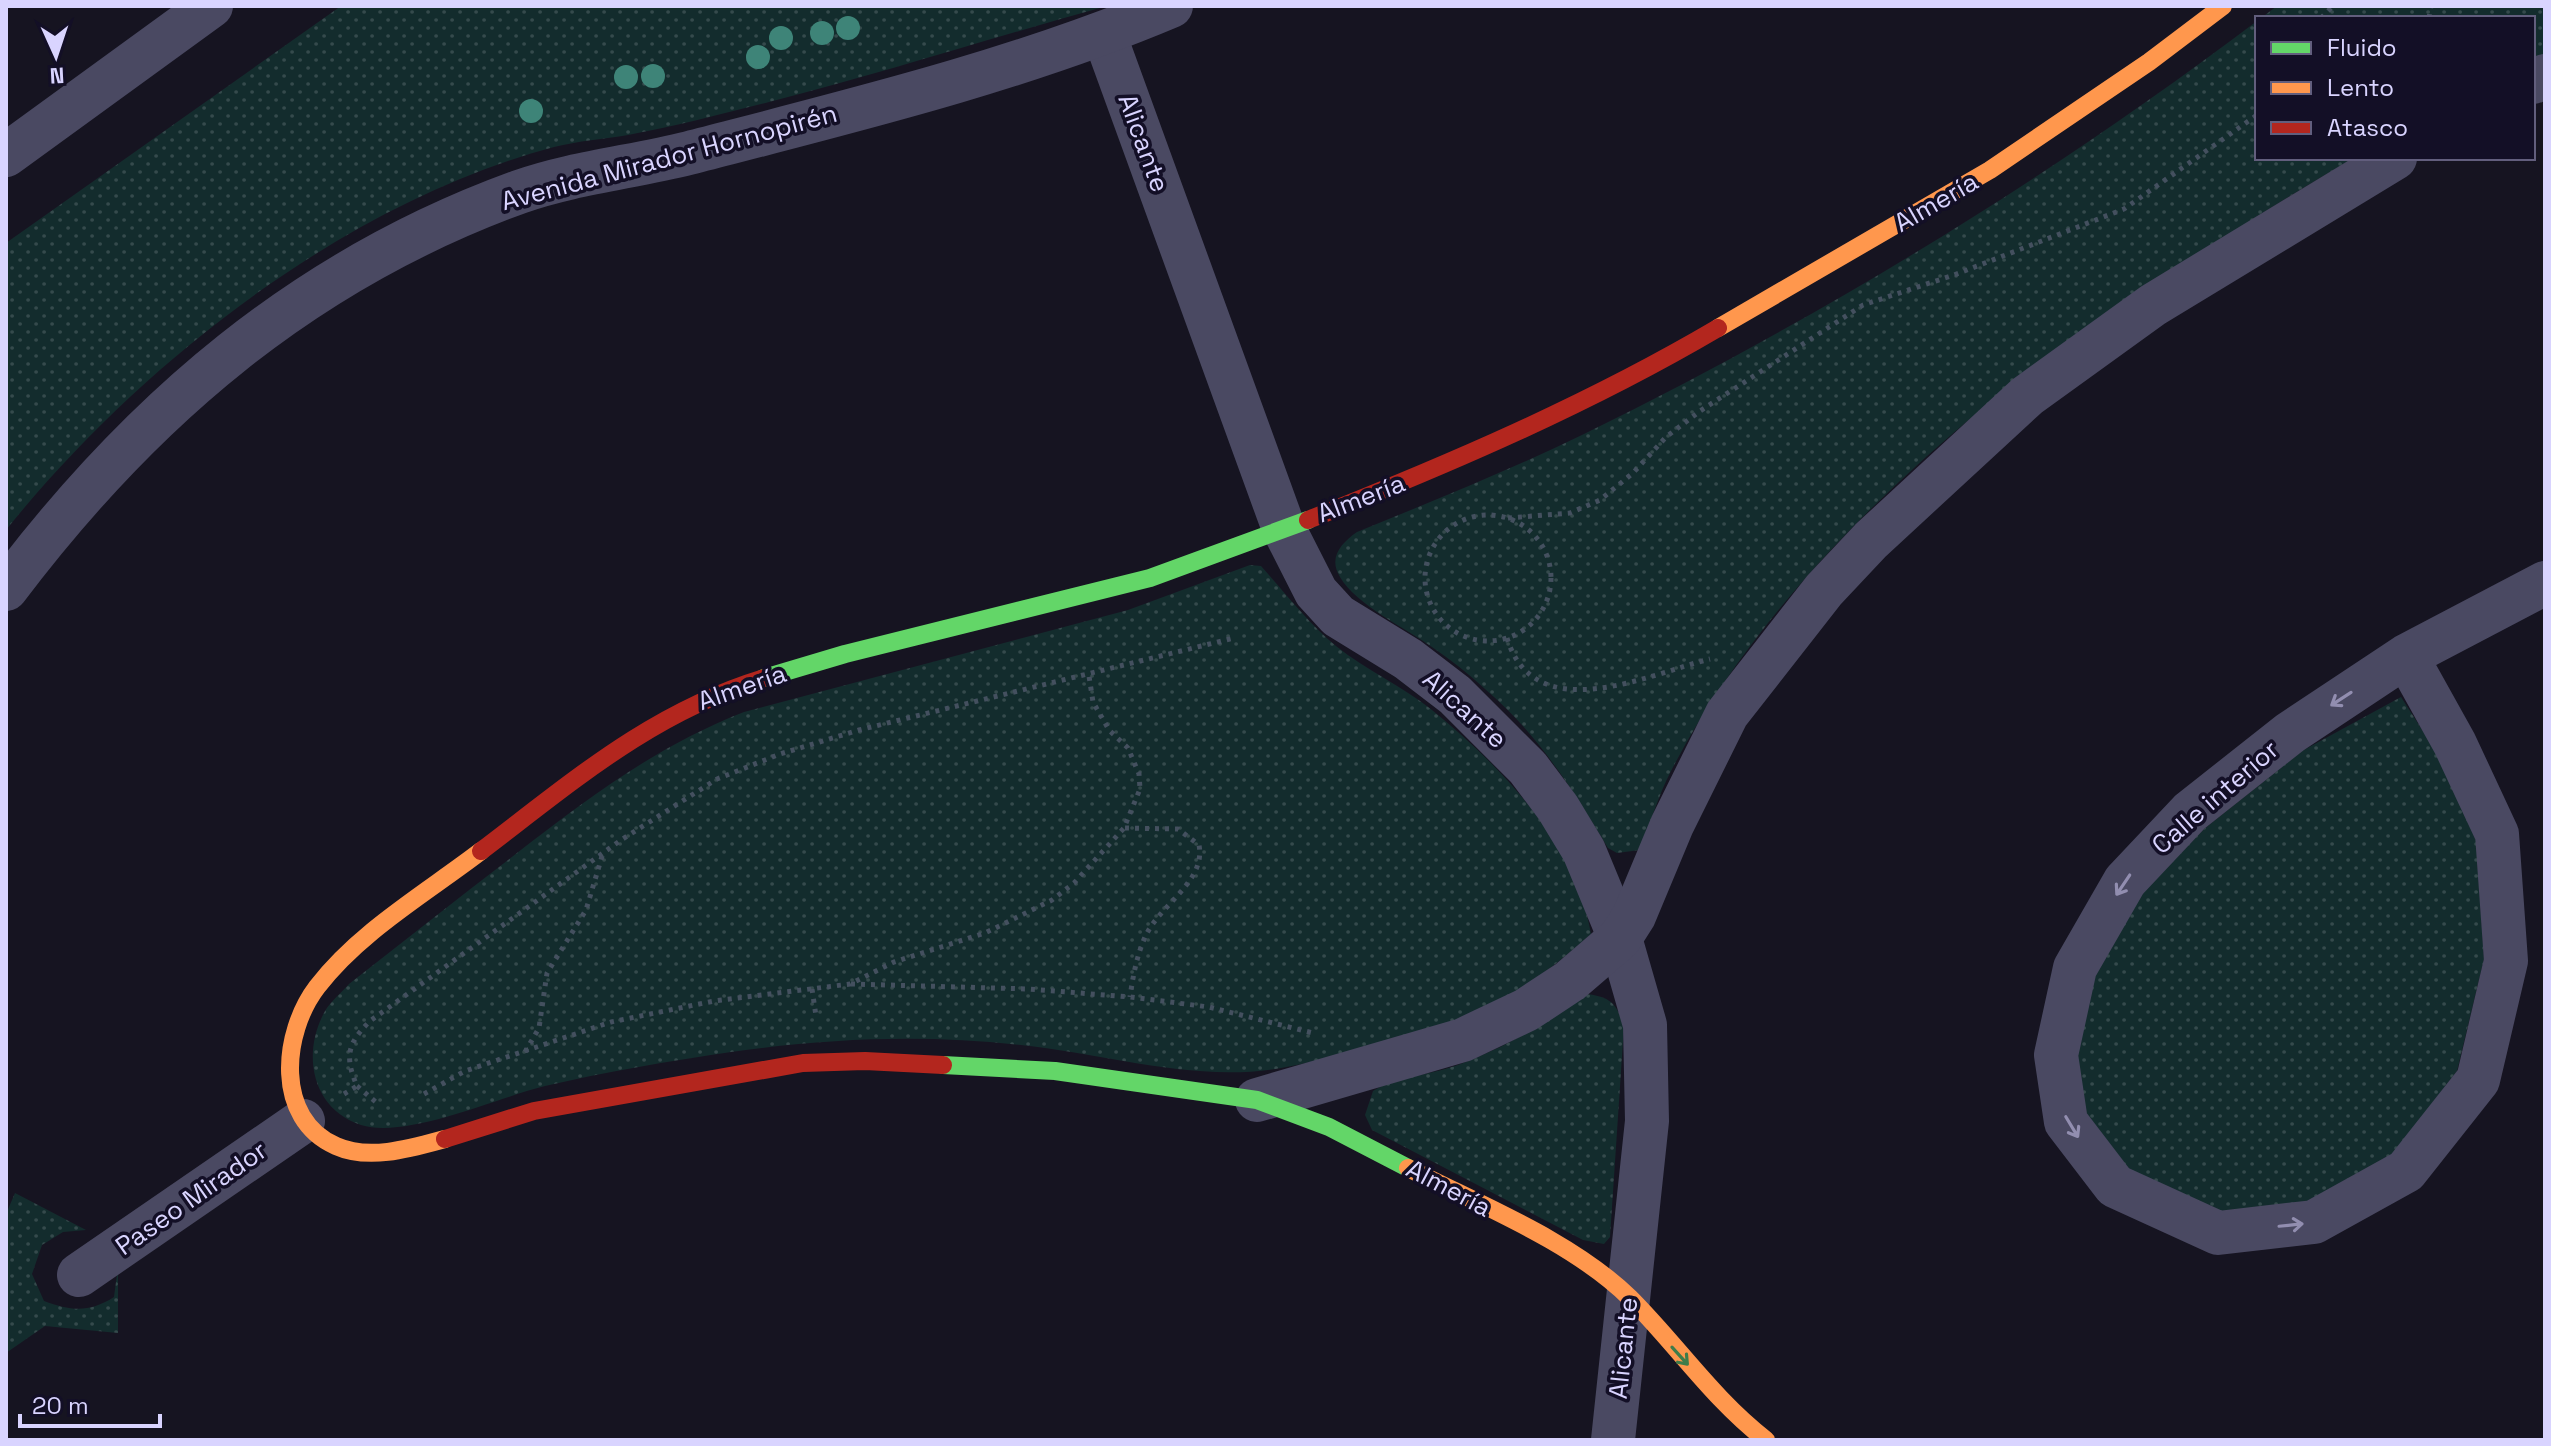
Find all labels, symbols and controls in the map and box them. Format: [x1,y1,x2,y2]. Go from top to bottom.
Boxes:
north arrow [16,16,96,96]
legend [2255,16,2535,160]
text: Fluido [2327,32,2397,63]
text: N [49,62,65,90]
text: Lento [2327,72,2394,103]
street label: Alicante [1111,89,1177,197]
street label: Avenida Mirador Hornopirén [497,96,841,218]
text: Atasco [2327,112,2408,143]
street label: Almería [1888,164,1984,240]
street label: Almería [1312,466,1410,530]
street label: Almería [693,656,791,718]
street label: Alicante [1416,662,1514,756]
one-way arrow [2330,692,2353,708]
street label: Calle interior [2144,733,2286,861]
one-way arrow [2115,874,2131,896]
one-way arrow [2064,1115,2080,1138]
street label: Paseo Mirador [109,1133,273,1263]
street label: Almería [1401,1151,1497,1225]
one-way arrow [2277,1217,2304,1232]
street label: Alicante [1601,1295,1645,1401]
one-way arrow [1671,1345,1689,1365]
scale bar [20,1378,160,1428]
text: 20 m [32,1390,89,1421]

